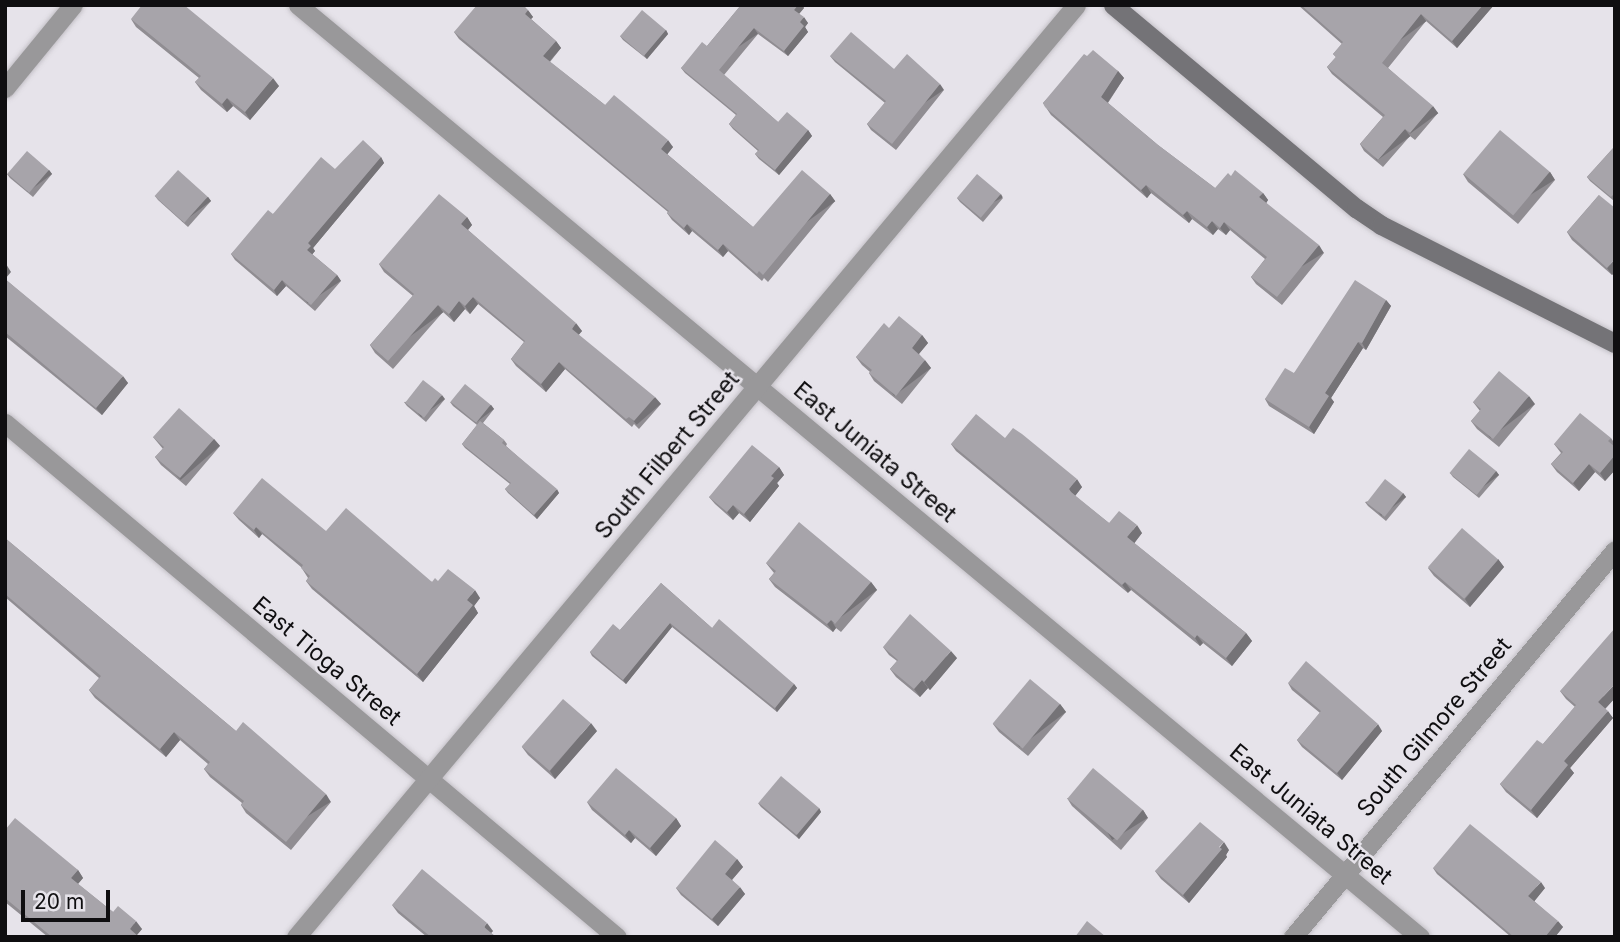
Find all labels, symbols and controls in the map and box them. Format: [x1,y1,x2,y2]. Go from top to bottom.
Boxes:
street label: South Filbert Street [589,366,745,544]
street label: East Juniata Street [788,376,962,528]
street label: East Tioga Street [247,591,407,731]
street label: South Gilmore Street [1351,632,1517,822]
street label: East Juniata Street [1224,738,1398,890]
scale bar [24,876,114,920]
text: 20 m [34,889,84,914]

